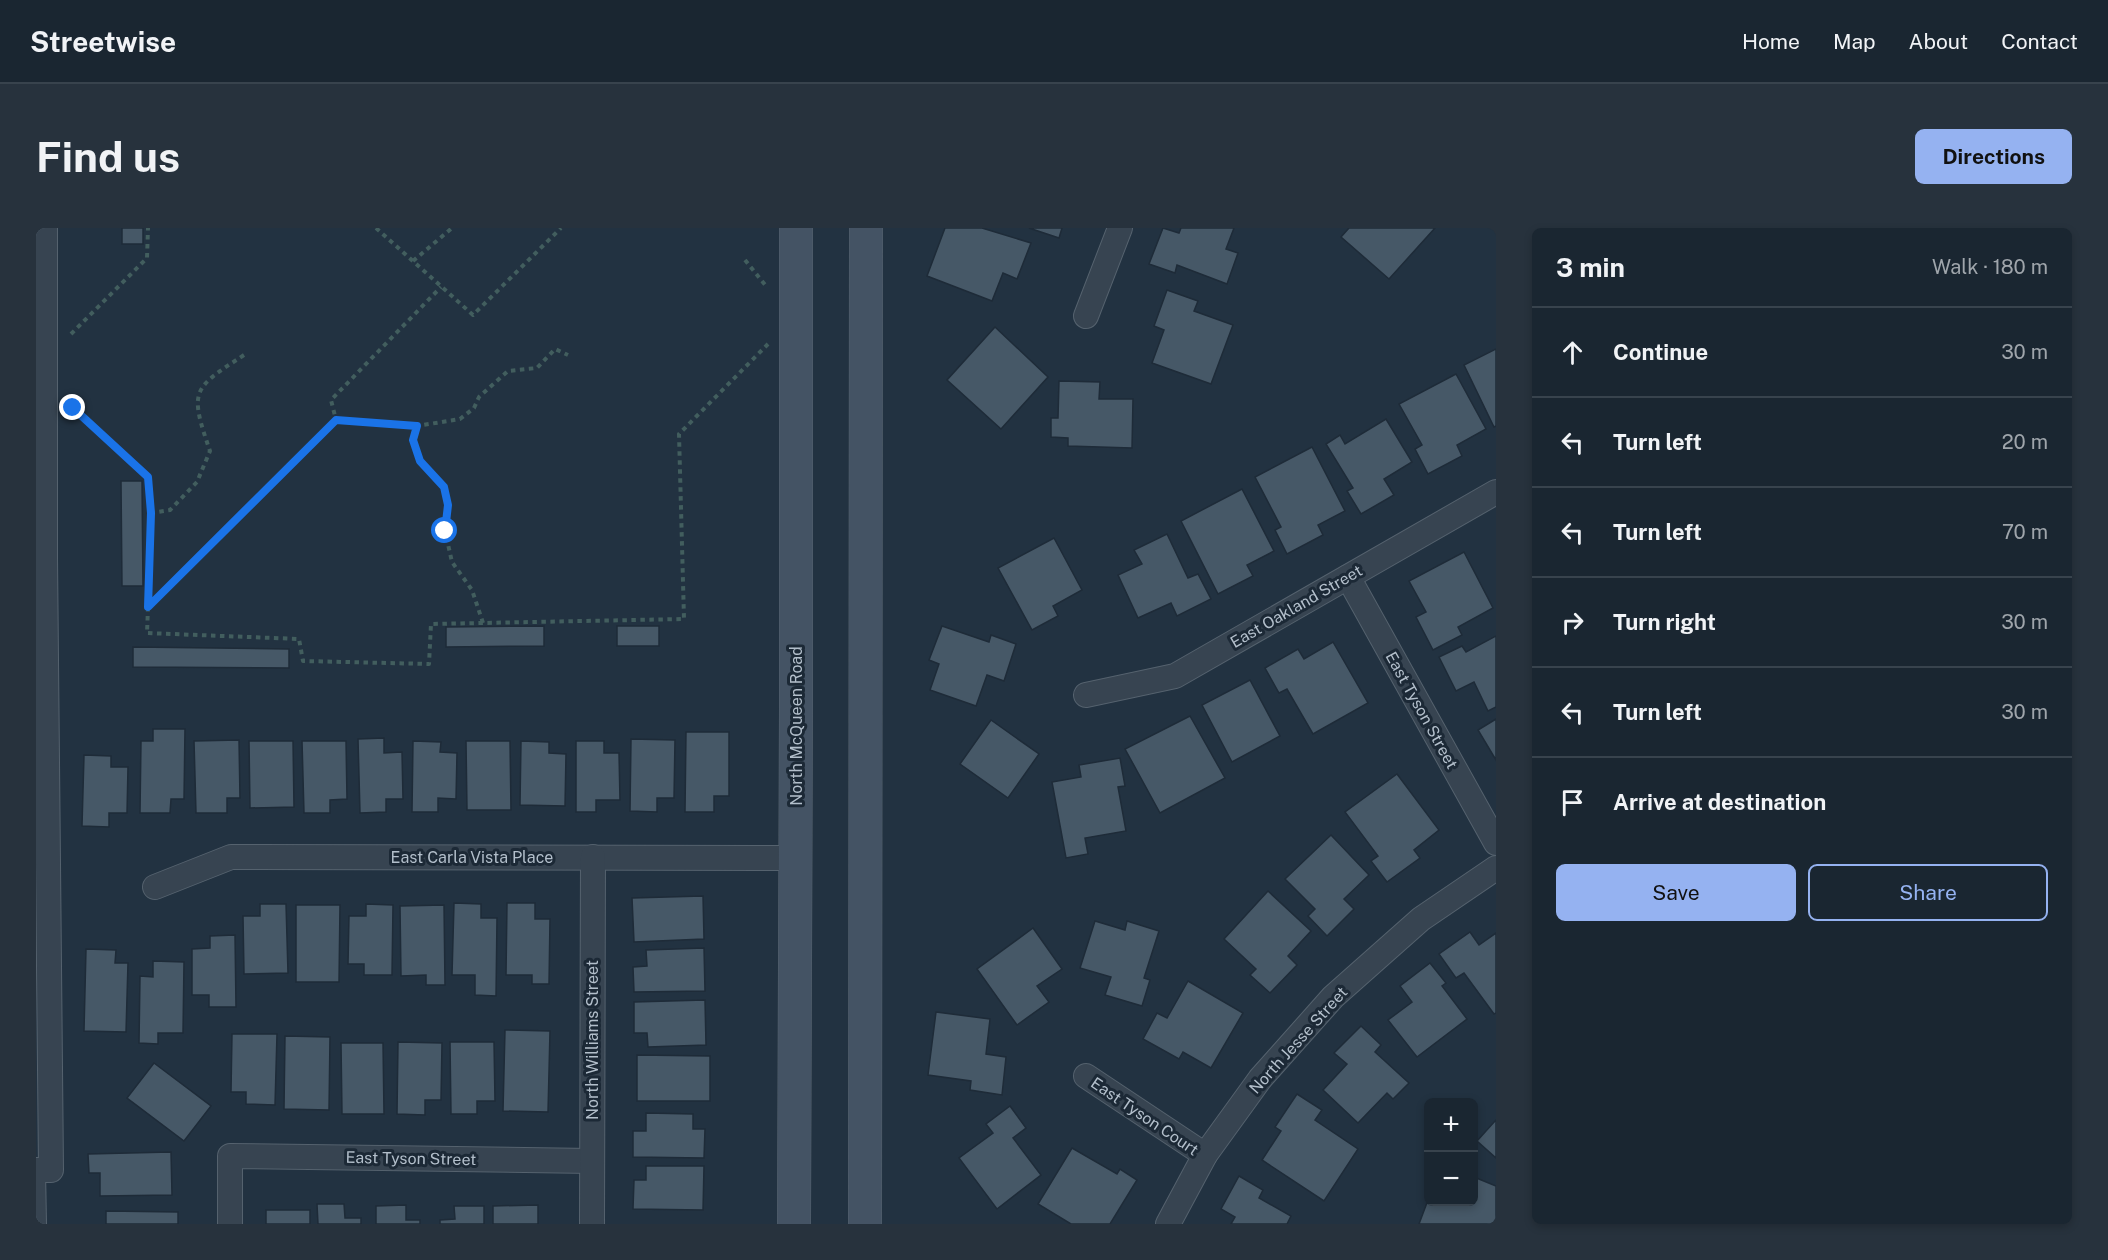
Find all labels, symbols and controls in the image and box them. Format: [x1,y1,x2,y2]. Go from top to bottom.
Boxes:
text: Streetwise [30,25,176,58]
text: Home [1742,29,1800,54]
text: Map [1833,29,1876,54]
text: About [1909,29,1968,54]
text: Contact [2001,29,2078,54]
button: Directions [1915,129,2072,184]
text: Find us [36,132,180,181]
text: 3 min [1556,252,1625,283]
text: Walk · 180 m [1932,255,2048,279]
icon: ahead [1556,336,1589,369]
text: Continue [1613,339,1708,365]
text: 30 m [2001,340,2048,364]
route end [59,394,85,420]
icon: left [1556,426,1589,459]
text: Turn left [1613,429,1702,455]
text: 20 m [2002,430,2048,454]
icon: left [1556,516,1589,549]
route start [431,517,457,543]
text: Turn left [1613,519,1702,545]
text: 70 m [2002,520,2048,544]
street label: East Oakland Street [1227,561,1366,652]
icon: right [1556,606,1589,639]
text: Turn right [1613,609,1716,635]
text: 30 m [2001,610,2048,634]
street label: North McQueen Road [787,646,806,806]
street label: East Tyson Street [1382,648,1462,772]
icon: left [1556,696,1589,729]
text: Turn left [1613,699,1702,725]
text: 30 m [2001,700,2048,724]
icon: arrive [1556,786,1589,819]
text: Arrive at destination [1613,789,1826,815]
street label: East Carla Vista Place [391,848,553,867]
button: Save [1556,864,1796,921]
button: Share [1808,864,2048,921]
street label: North Williams Street [583,960,602,1120]
street label: North Jesse Street [1245,983,1351,1098]
street label: East Tyson Court [1087,1073,1202,1159]
map controls [1424,1098,1478,1206]
button: + [1424,1098,1478,1152]
street label: East Tyson Street [345,1148,477,1169]
button: − [1424,1152,1478,1206]

